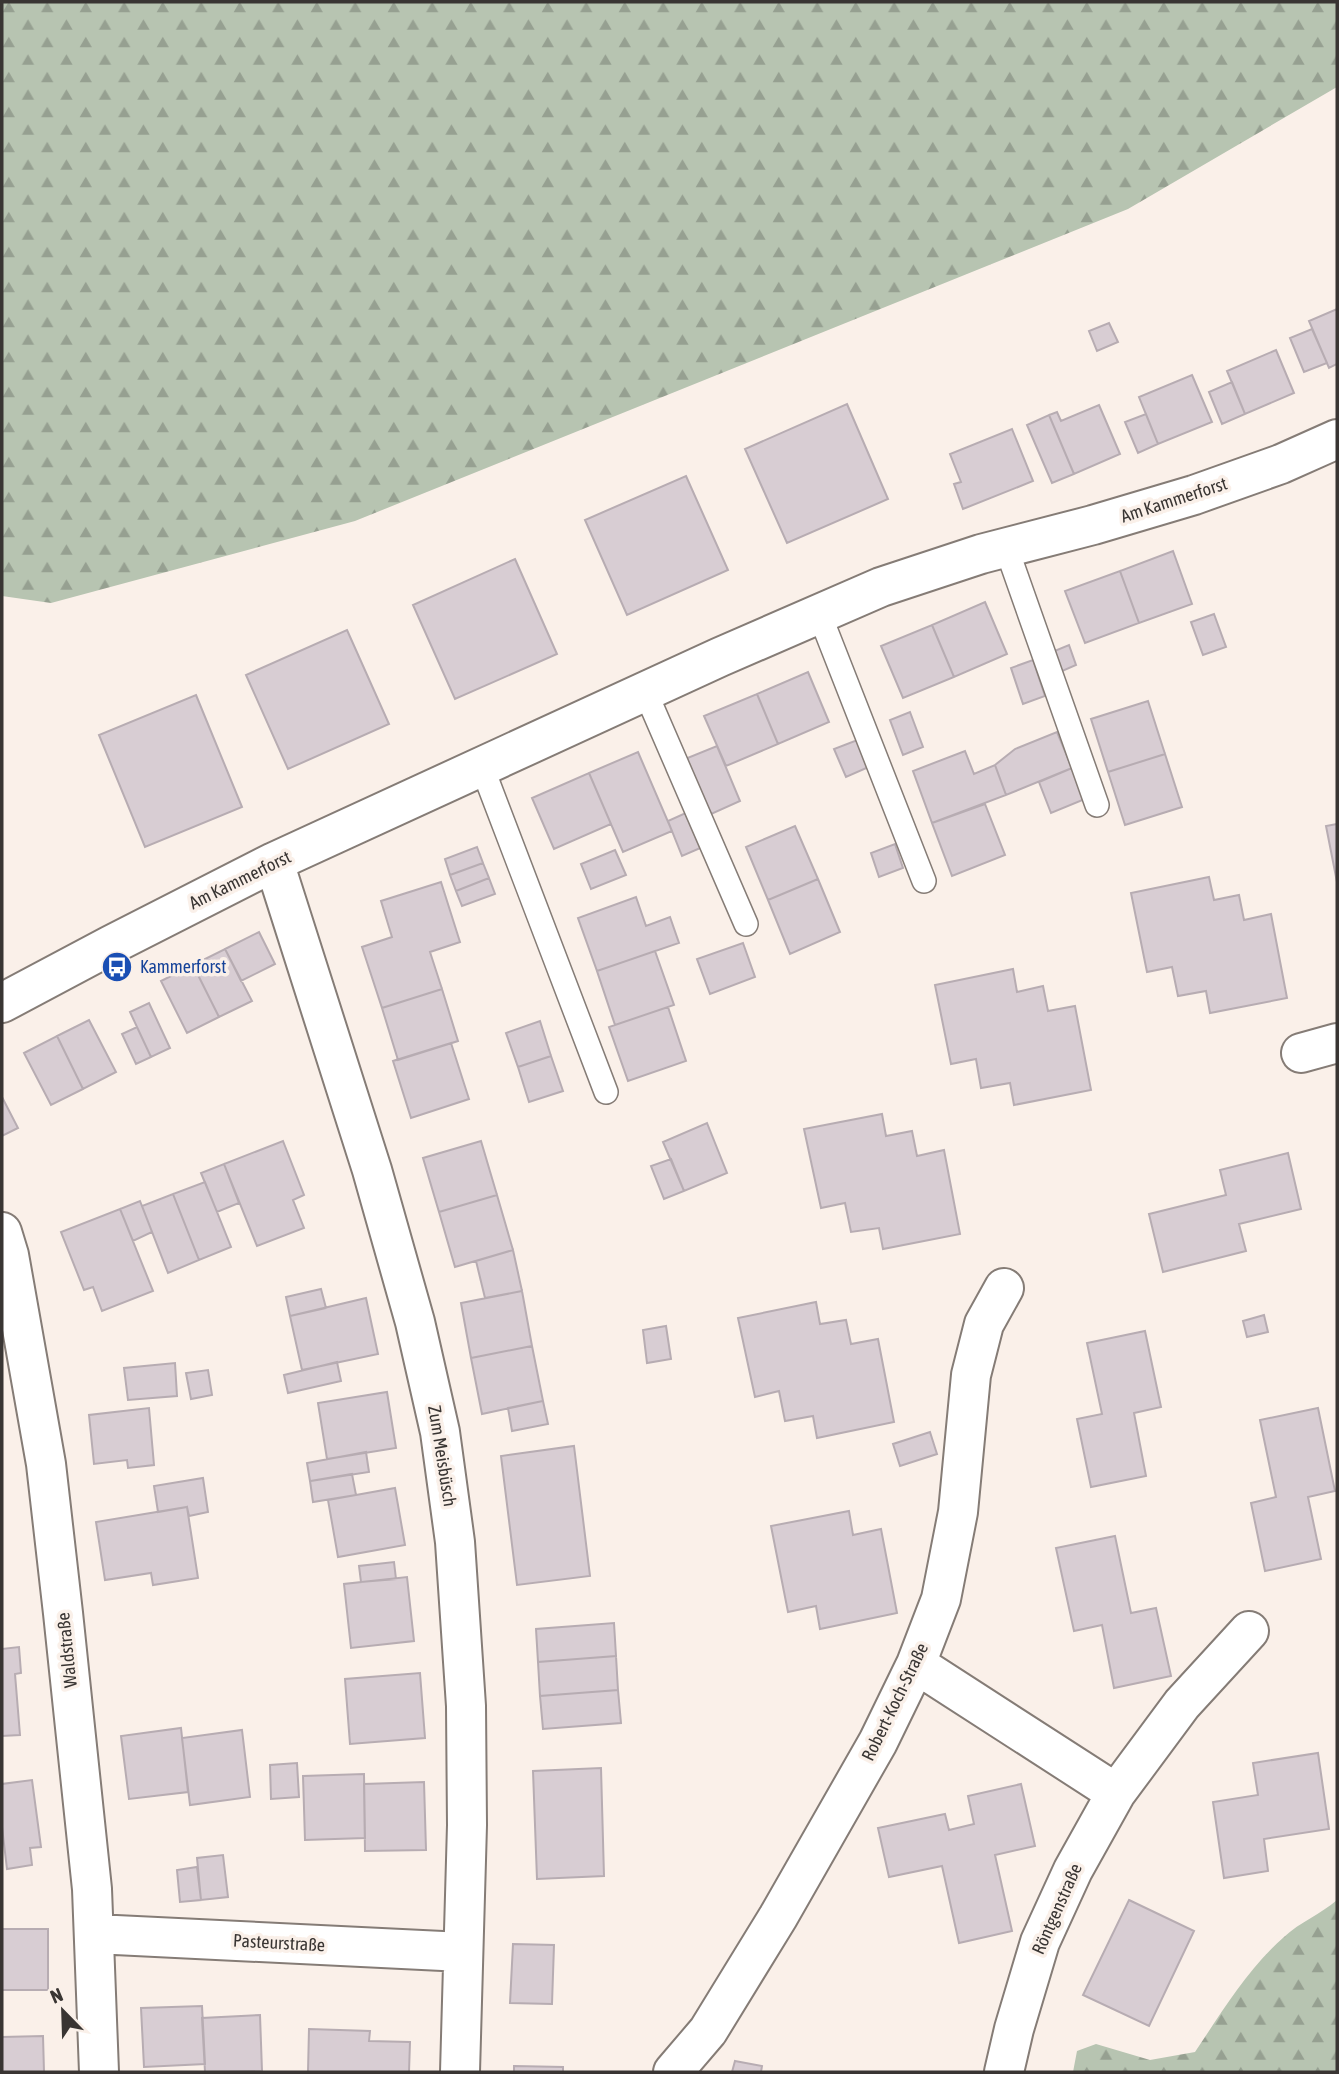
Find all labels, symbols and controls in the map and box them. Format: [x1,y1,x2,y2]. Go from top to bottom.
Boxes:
street label: Am Kammerforst [1118,472,1230,527]
street label: Am Kammerforst [185,846,294,913]
bus stop icon: Kammerforst [100,950,134,984]
place label: Kammerforst [140,956,226,977]
street label: Zum Meisbüsch [424,1404,461,1508]
street label: Waldstraße [52,1611,81,1689]
street label: Robert-Koch-Straße [857,1639,932,1764]
street label: Röntgenstraße [1027,1860,1086,1957]
street label: Pasteurstraße [233,1930,325,1955]
north arrow [28,1976,98,2046]
text: N [47,1983,66,2008]

